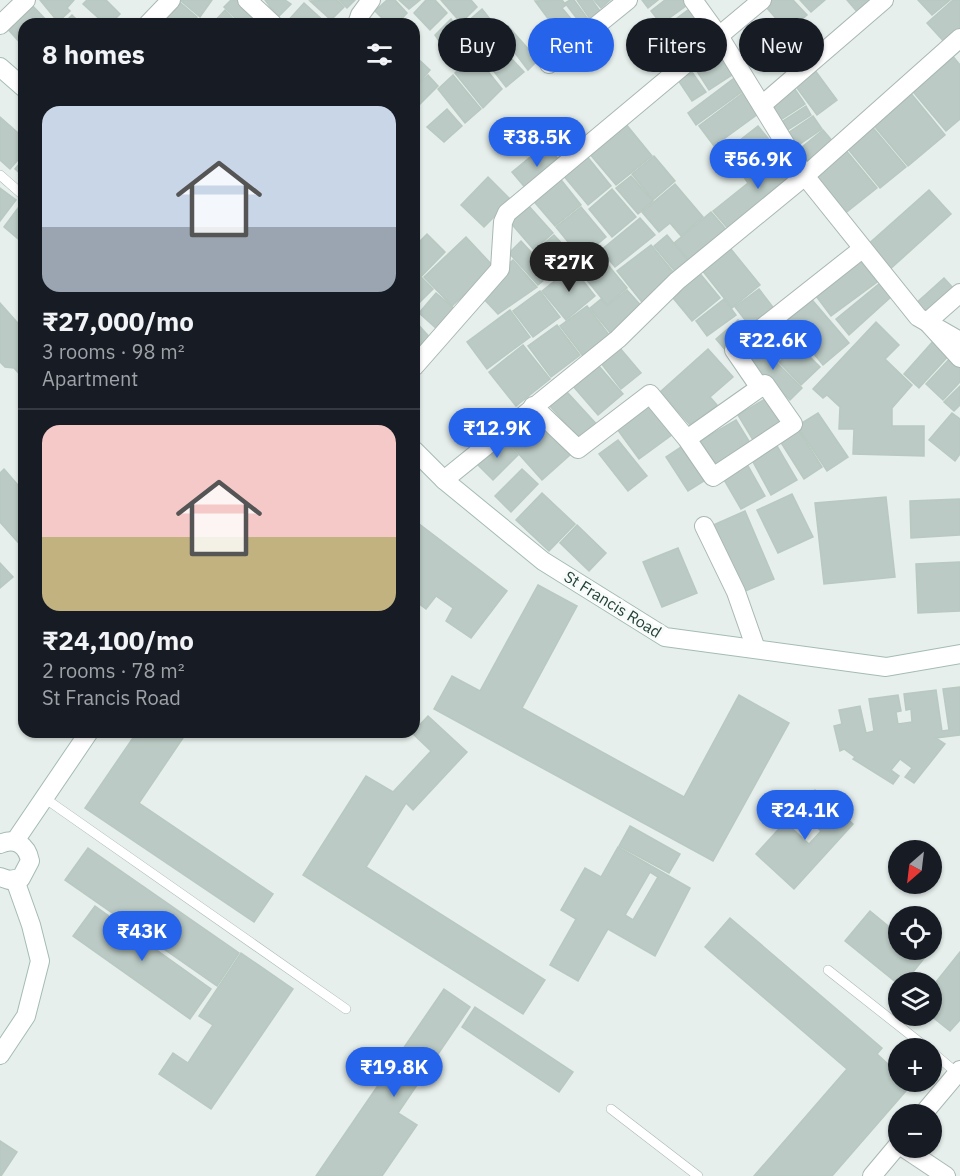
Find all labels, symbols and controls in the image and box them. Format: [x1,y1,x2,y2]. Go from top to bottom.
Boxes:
chip: Buy [438,18,516,72]
chip: Rent [528,18,614,72]
chip: Filters [626,18,727,72]
chip: New [739,18,824,72]
text: 8 homes [42,37,145,71]
icon: filters [363,38,396,71]
pin: ₹38.5K [488,117,586,168]
text: ₹38.5K [503,123,571,150]
pin: ₹56.9K [709,139,807,190]
icon: home [165,145,273,253]
text: ₹56.9K [724,145,792,172]
pin: ₹27K [533,242,605,293]
text: ₹27K [544,248,594,275]
text: ₹27,000/mo [42,304,194,338]
pin: ₹22.6K [724,320,822,371]
text: ₹22.6K [739,326,807,353]
text: 3 rooms · 98 m² [42,338,185,365]
text: Apartment [42,365,138,392]
pin: ₹12.9K [448,408,546,459]
text: ₹12.9K [463,414,531,441]
icon: home [165,464,273,572]
street label: St Francis Road [561,566,665,642]
text: ₹24,100/mo [42,623,194,657]
text: 2 rooms · 78 m² [42,657,185,684]
text: St Francis Road [42,684,181,711]
pin: ₹24.1K [756,790,854,841]
text: ₹24.1K [771,796,839,823]
north arrow [888,840,942,894]
map controls [888,840,942,1158]
button: locate [888,906,942,960]
pin: ₹43K [106,911,178,962]
text: ₹43K [117,917,167,944]
button: layers [888,972,942,1026]
button: + [888,1038,942,1092]
pin: ₹19.8K [345,1047,443,1098]
text: ₹19.8K [360,1053,428,1080]
button: − [888,1104,942,1158]

